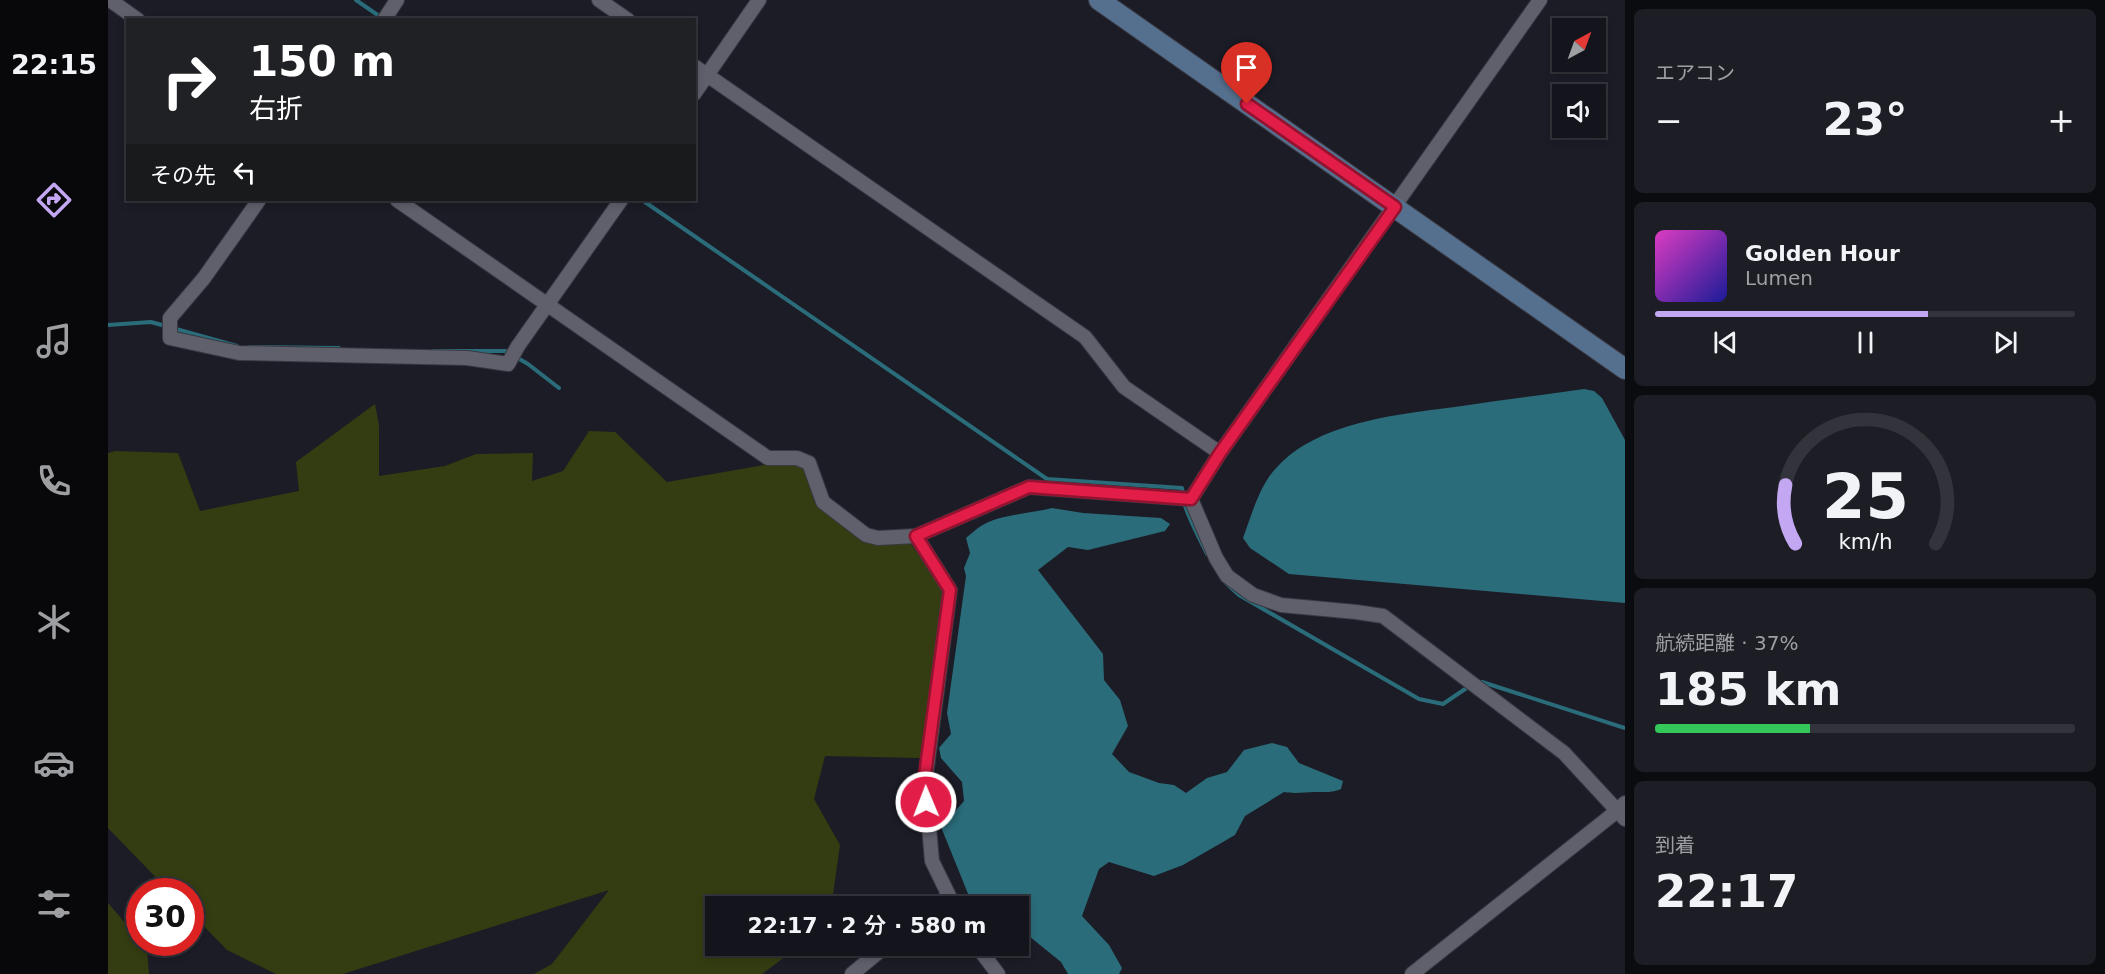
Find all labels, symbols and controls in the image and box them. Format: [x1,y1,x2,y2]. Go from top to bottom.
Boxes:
north arrow [1552,18,1606,72]
map controls [1552,18,1606,138]
text: 150 m [249,37,395,86]
icon: right [150,42,228,120]
pin [1221,42,1272,104]
text: 22:15 [11,49,97,80]
icon: arrive [1230,51,1263,84]
text: エアコン [1655,61,1735,85]
button: sound [1552,84,1606,138]
text: 右折 [249,93,303,124]
text: 23° [1822,93,1908,146]
text: − [1655,101,1683,140]
text: + [2047,101,2075,140]
icon: left [228,156,261,189]
text: その先 [150,163,216,188]
icon: directions [33,179,75,221]
text: Golden Hour [1745,241,1900,266]
text: Lumen [1745,266,1813,290]
icon: music [33,320,75,362]
icon: previous [1709,326,1742,359]
icon: pause [1849,326,1882,359]
icon: next [1989,326,2022,359]
icon: phone [33,460,75,502]
text: 25 [1822,460,1908,533]
text: km/h [1838,529,1892,554]
icon: climate [33,601,75,643]
text: 航続距離 · 37% [1655,631,1799,655]
text: 185 km [1655,663,1841,716]
icon: car [33,742,75,784]
position arrow [894,770,958,834]
text: 到着 [1655,833,1695,857]
text: 22:17 [1655,865,1798,918]
speed limit sign: 30 [126,878,204,956]
icon: filters [33,883,75,925]
text: 22:17 · 2 分 · 580 m [748,913,986,938]

